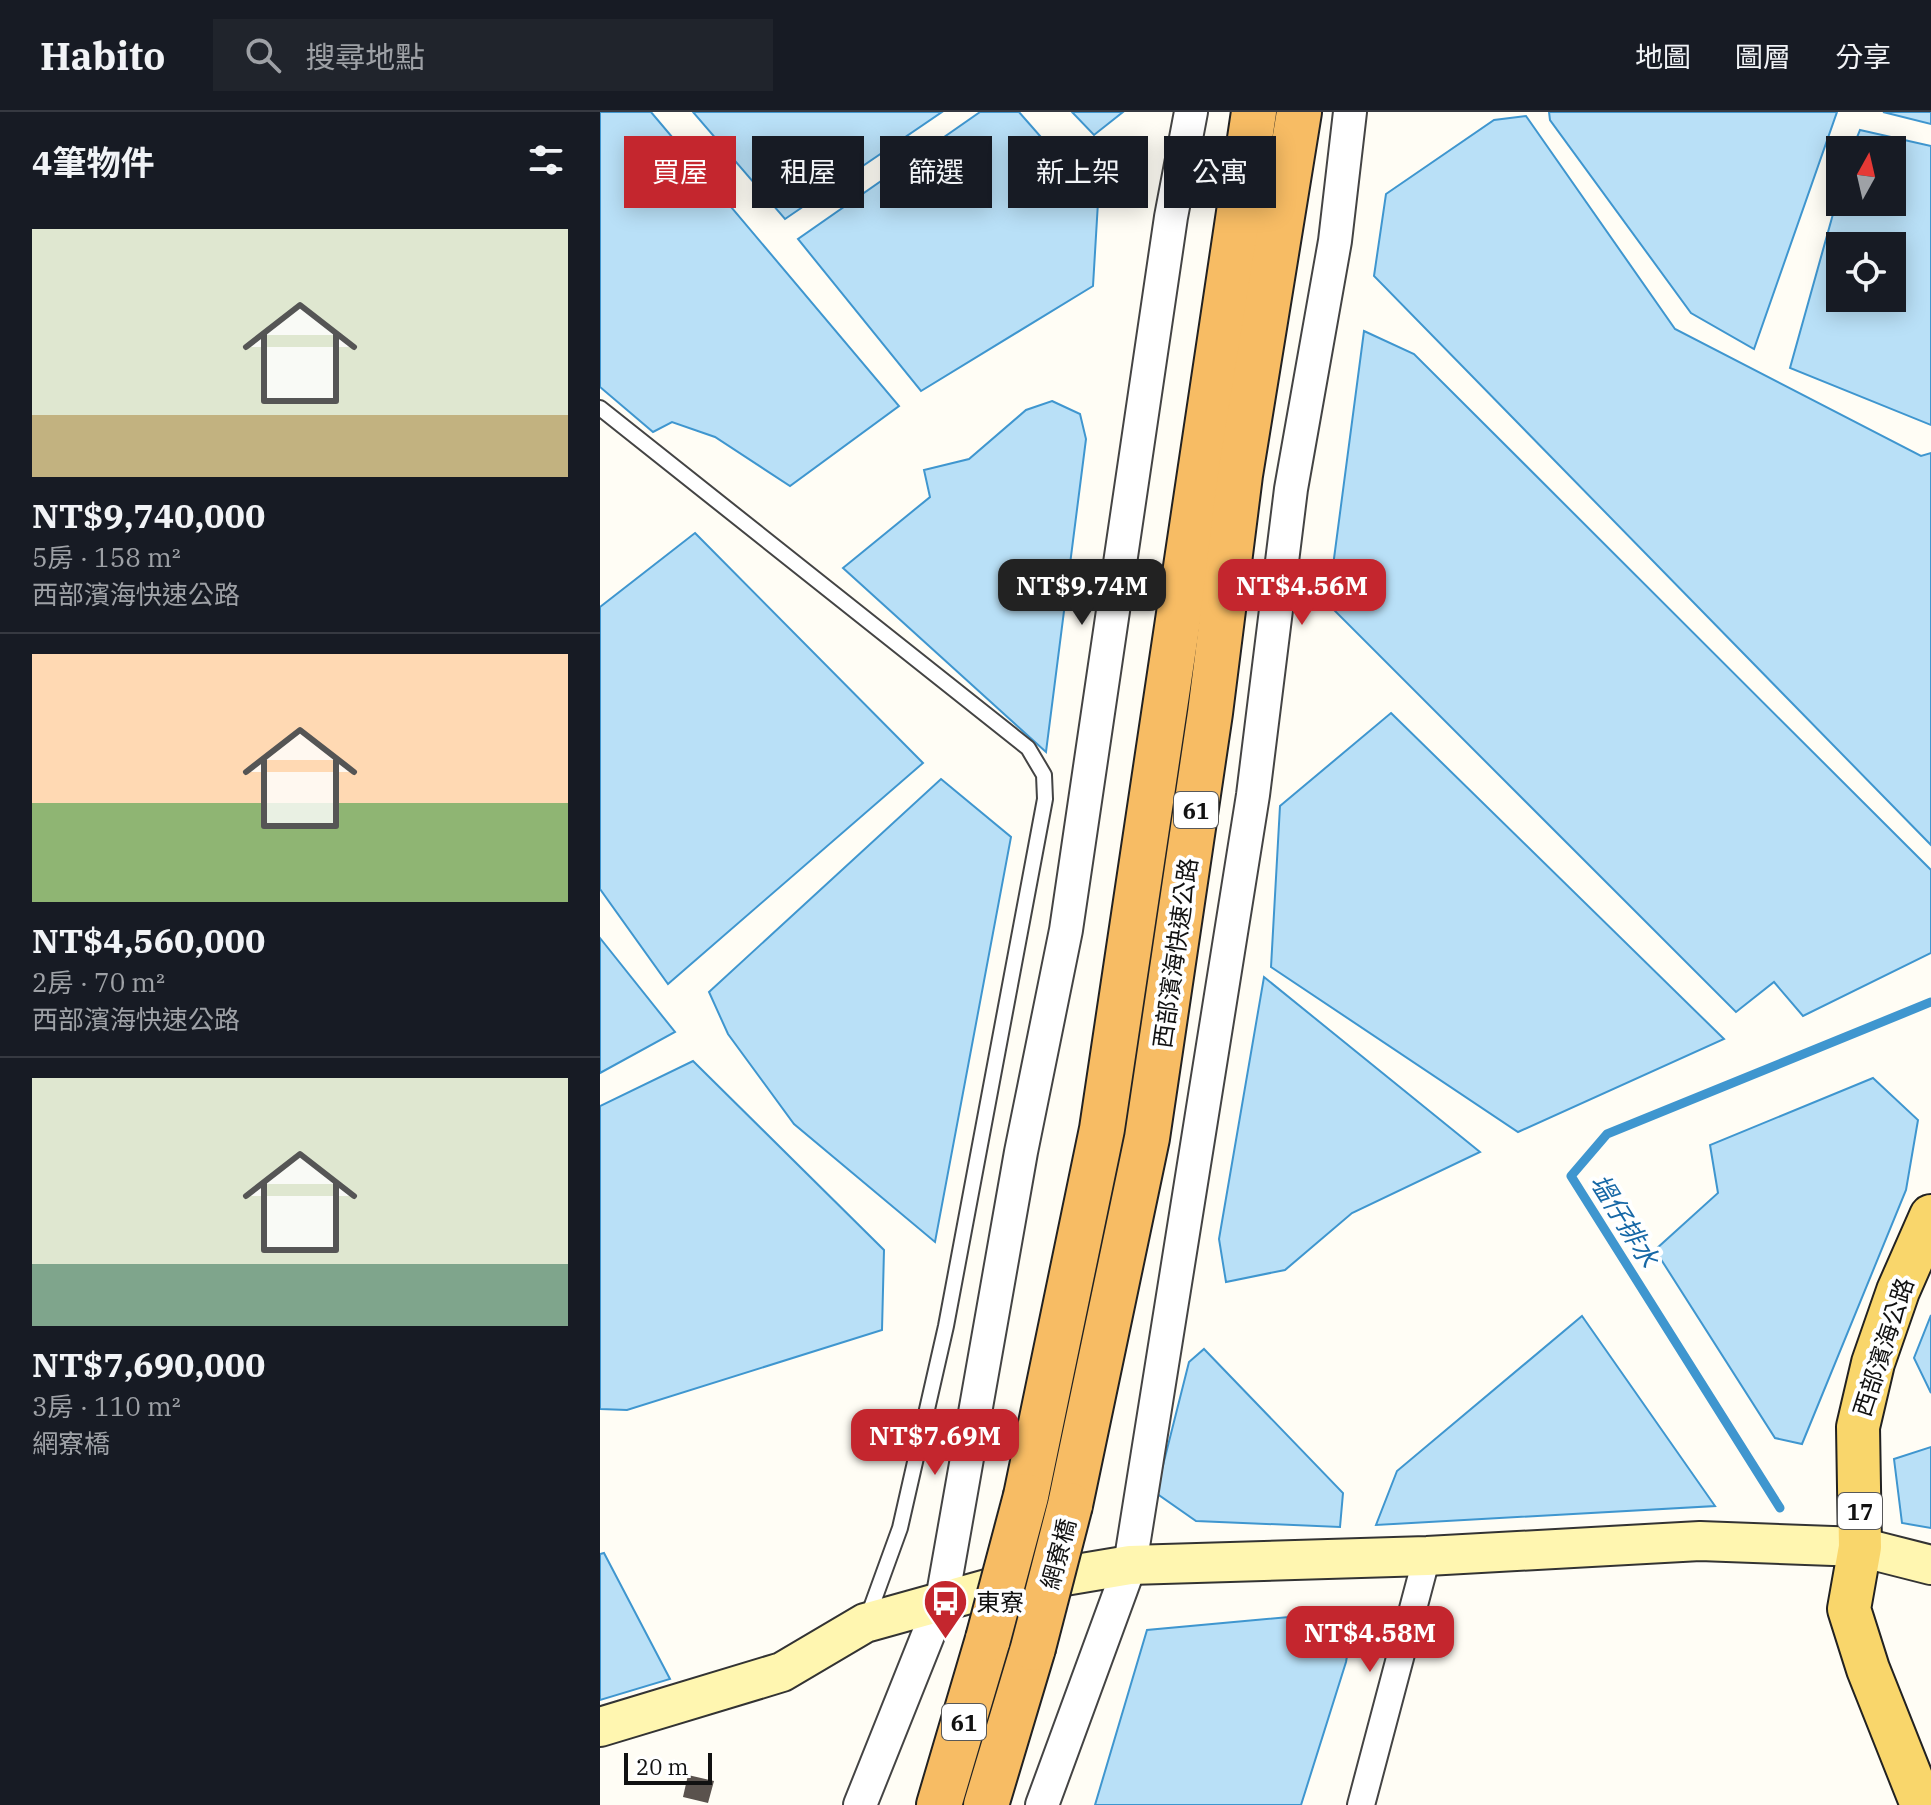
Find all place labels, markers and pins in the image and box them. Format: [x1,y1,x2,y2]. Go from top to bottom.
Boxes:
pin: NT$9.74M [999,559,1165,627]
pin: NT$4.56M [1219,559,1385,627]
pin: NT$7.69M [852,1409,1018,1477]
bus stop icon: 東寮 [921,1578,969,1641]
place label: 東寮 [976,1586,1024,1618]
pin: NT$4.58M [1287,1606,1453,1674]

